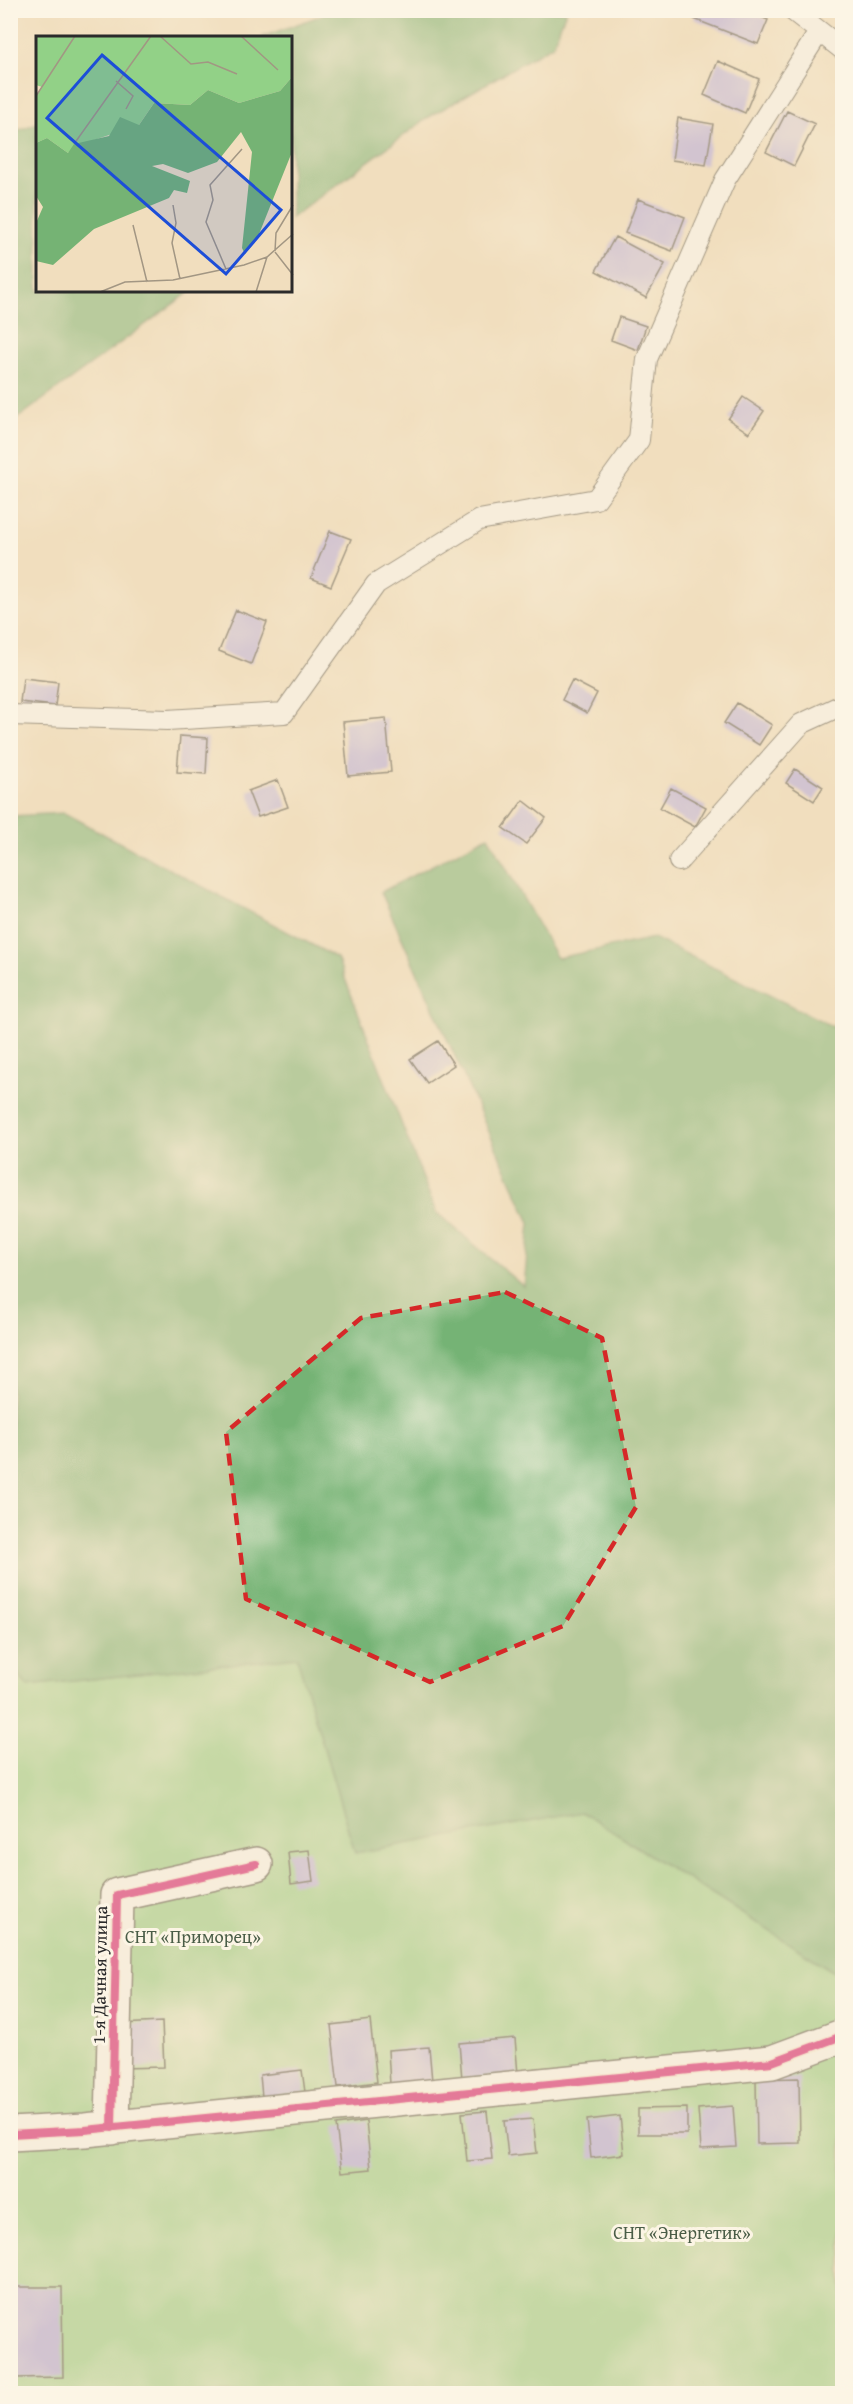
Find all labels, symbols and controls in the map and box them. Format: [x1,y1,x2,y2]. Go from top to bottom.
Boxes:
inset map [36,36,292,292]
street label: 1-я Дачная улица [85,1905,114,2044]
park label: СНТ «Приморец» [125,1923,261,1950]
park label: СНТ «Энергетик» [613,2219,751,2246]

